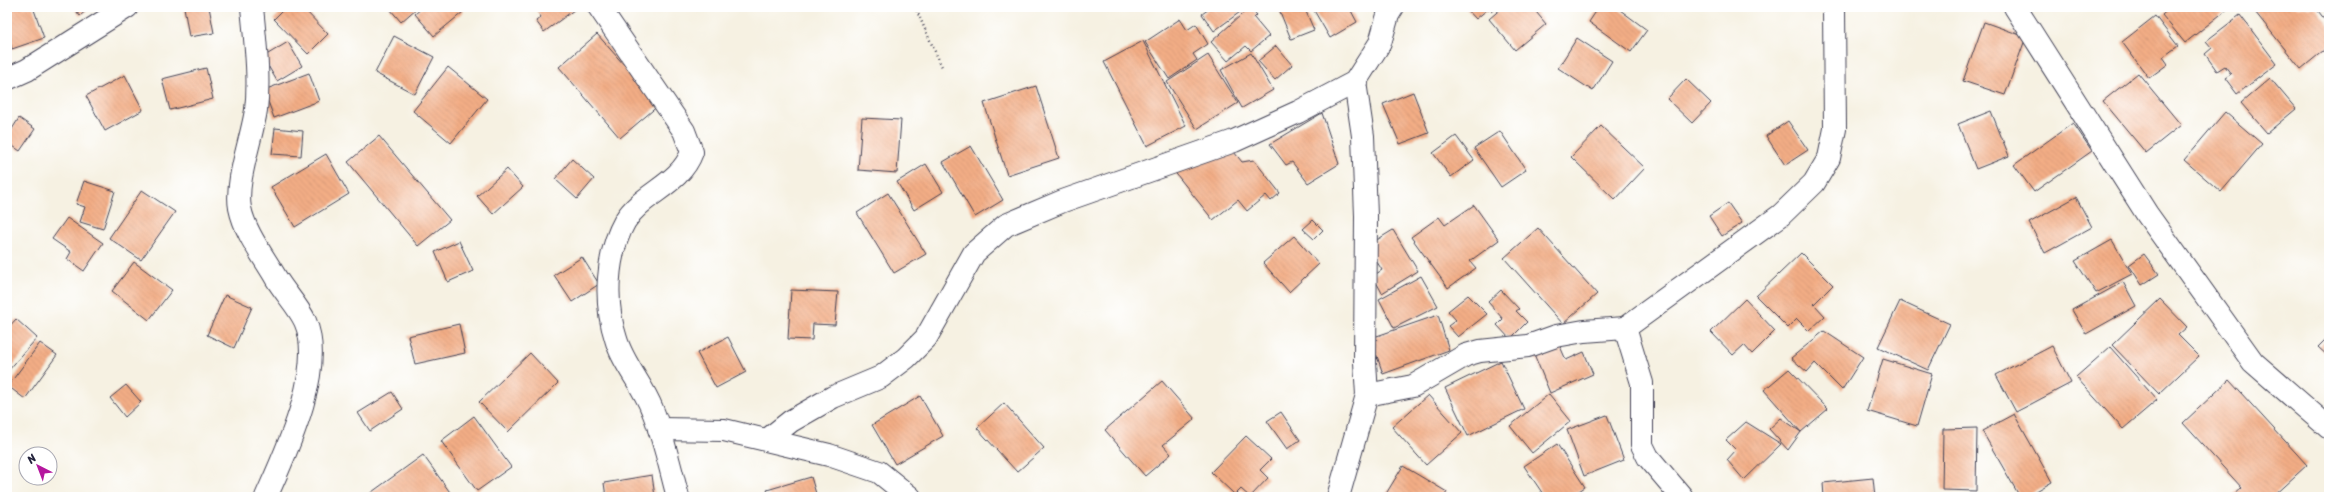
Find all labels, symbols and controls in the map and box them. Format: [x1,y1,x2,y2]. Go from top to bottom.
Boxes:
north arrow [18,446,58,486]
text: N [22,449,41,469]

